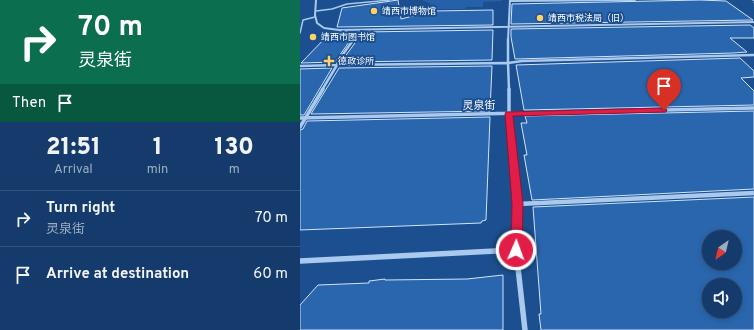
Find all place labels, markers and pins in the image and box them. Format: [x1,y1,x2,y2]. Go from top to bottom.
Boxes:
marker: 靖西市博物馆 [369,6,379,16]
place label: 靖西市博物馆 [382,6,436,17]
marker: 靖西市税法局（旧） [535,13,545,23]
place label: 靖西市税法局（旧） [548,13,629,24]
marker: 靖西市图书馆 [308,32,318,42]
place label: 靖西市图书馆 [321,32,375,43]
marker: 德政诊所 [323,55,335,67]
place label: 德政诊所 [338,55,374,67]
pin [647,69,681,110]

